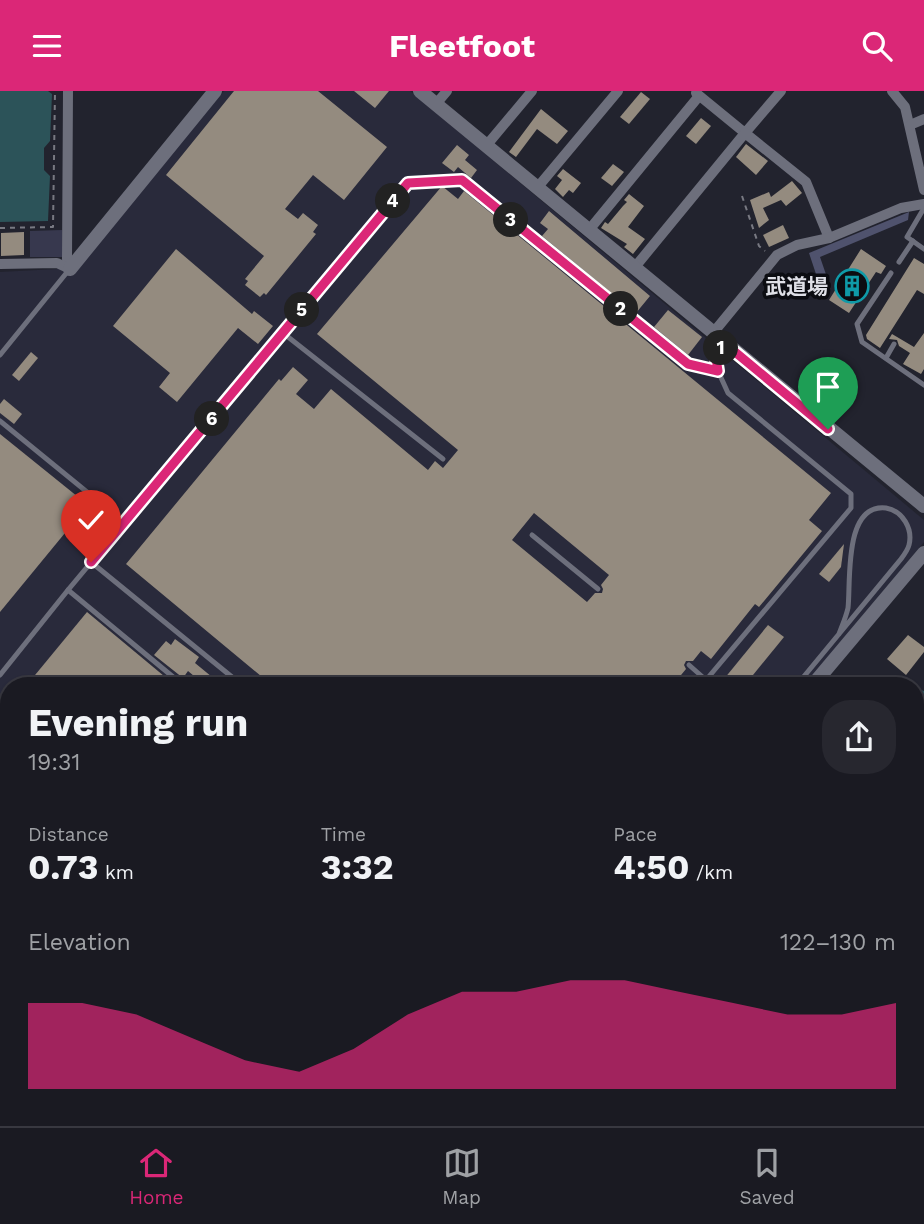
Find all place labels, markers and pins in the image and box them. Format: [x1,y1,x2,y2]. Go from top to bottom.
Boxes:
pin: 4 [376,183,410,219]
pin: 3 [494,202,528,237]
building icon: 武道場 [833,267,871,305]
place label: 武道場 [765,274,828,299]
pin: 2 [604,291,638,326]
pin: 5 [284,293,320,327]
pin: 1 [704,331,738,365]
pin [798,357,858,429]
pin: 6 [194,401,230,437]
pin [61,490,121,562]

